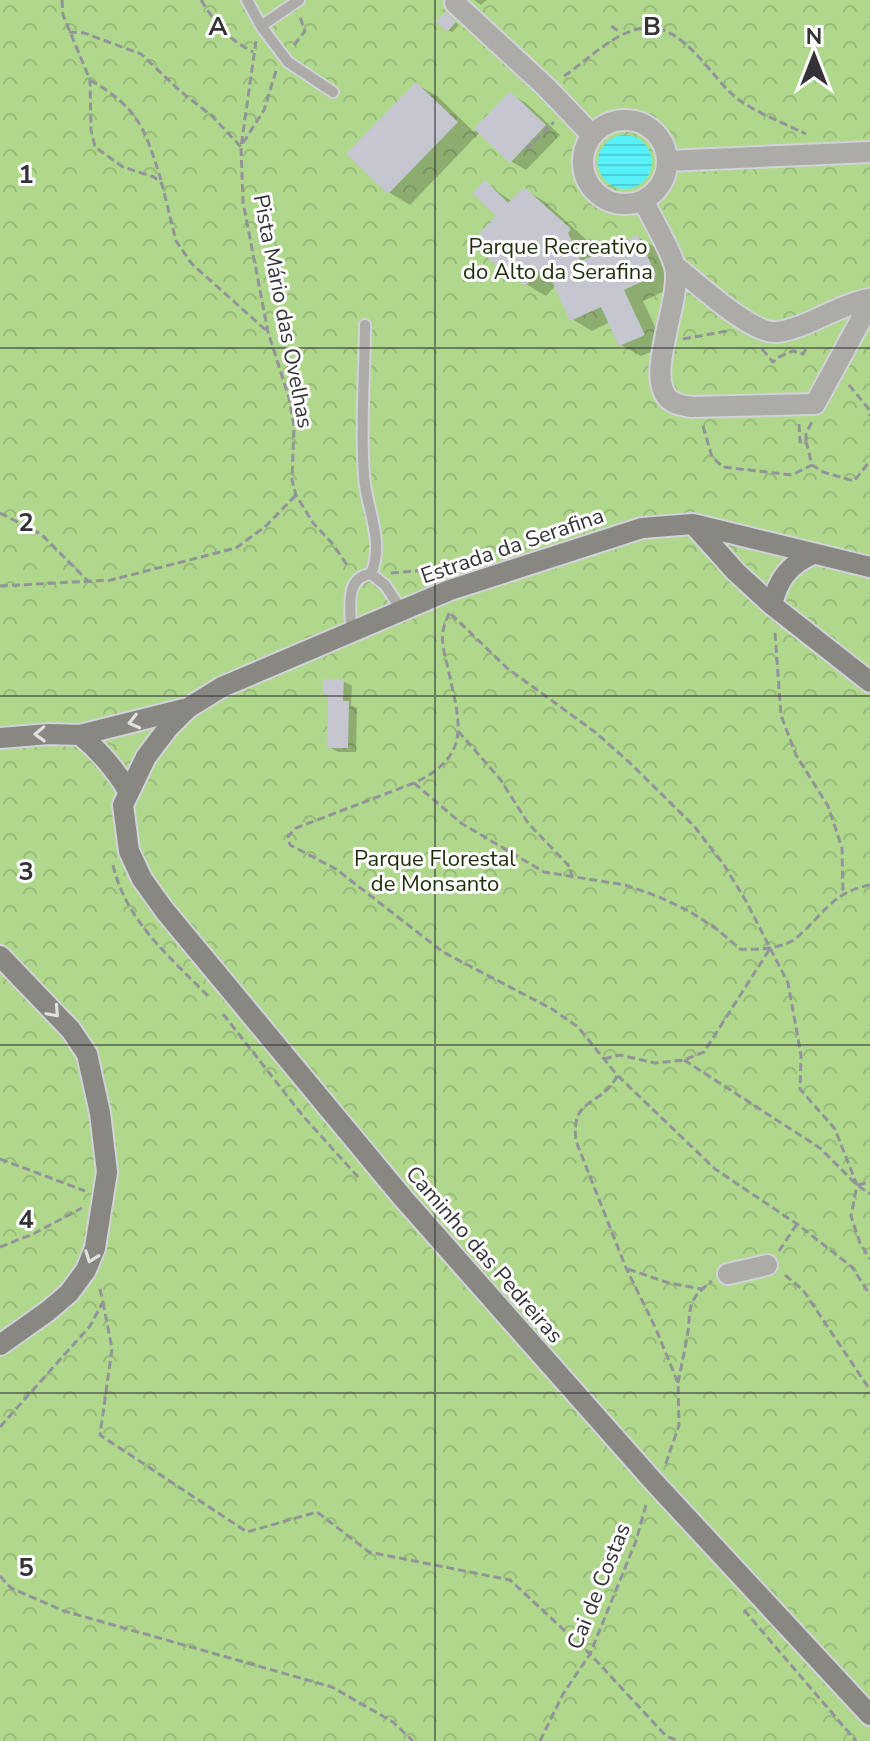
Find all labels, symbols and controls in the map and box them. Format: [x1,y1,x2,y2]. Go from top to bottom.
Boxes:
text: A [208,9,228,44]
text: B [643,9,661,44]
north arrow [774,16,854,96]
text: N [806,22,822,52]
text: 1 [18,157,34,192]
street label: Pista Mário das Ovelhas [246,192,320,431]
park label: Parque Recreativo do Alto da Serafina [463,232,653,287]
street label: Estrada da Serafina [417,501,608,591]
text: 2 [18,505,34,540]
one-way arrow [127,713,141,730]
one-way arrow [33,726,46,743]
park label: Parque Florestal de Monsanto [354,844,516,899]
text: 3 [18,854,34,889]
one-way arrow [44,1002,59,1017]
street label: Caminho das Pedreiras [399,1159,570,1350]
text: 4 [18,1202,34,1237]
one-way arrow [84,1249,100,1263]
street label: Cai de Costas [560,1519,638,1654]
text: 5 [18,1550,34,1585]

